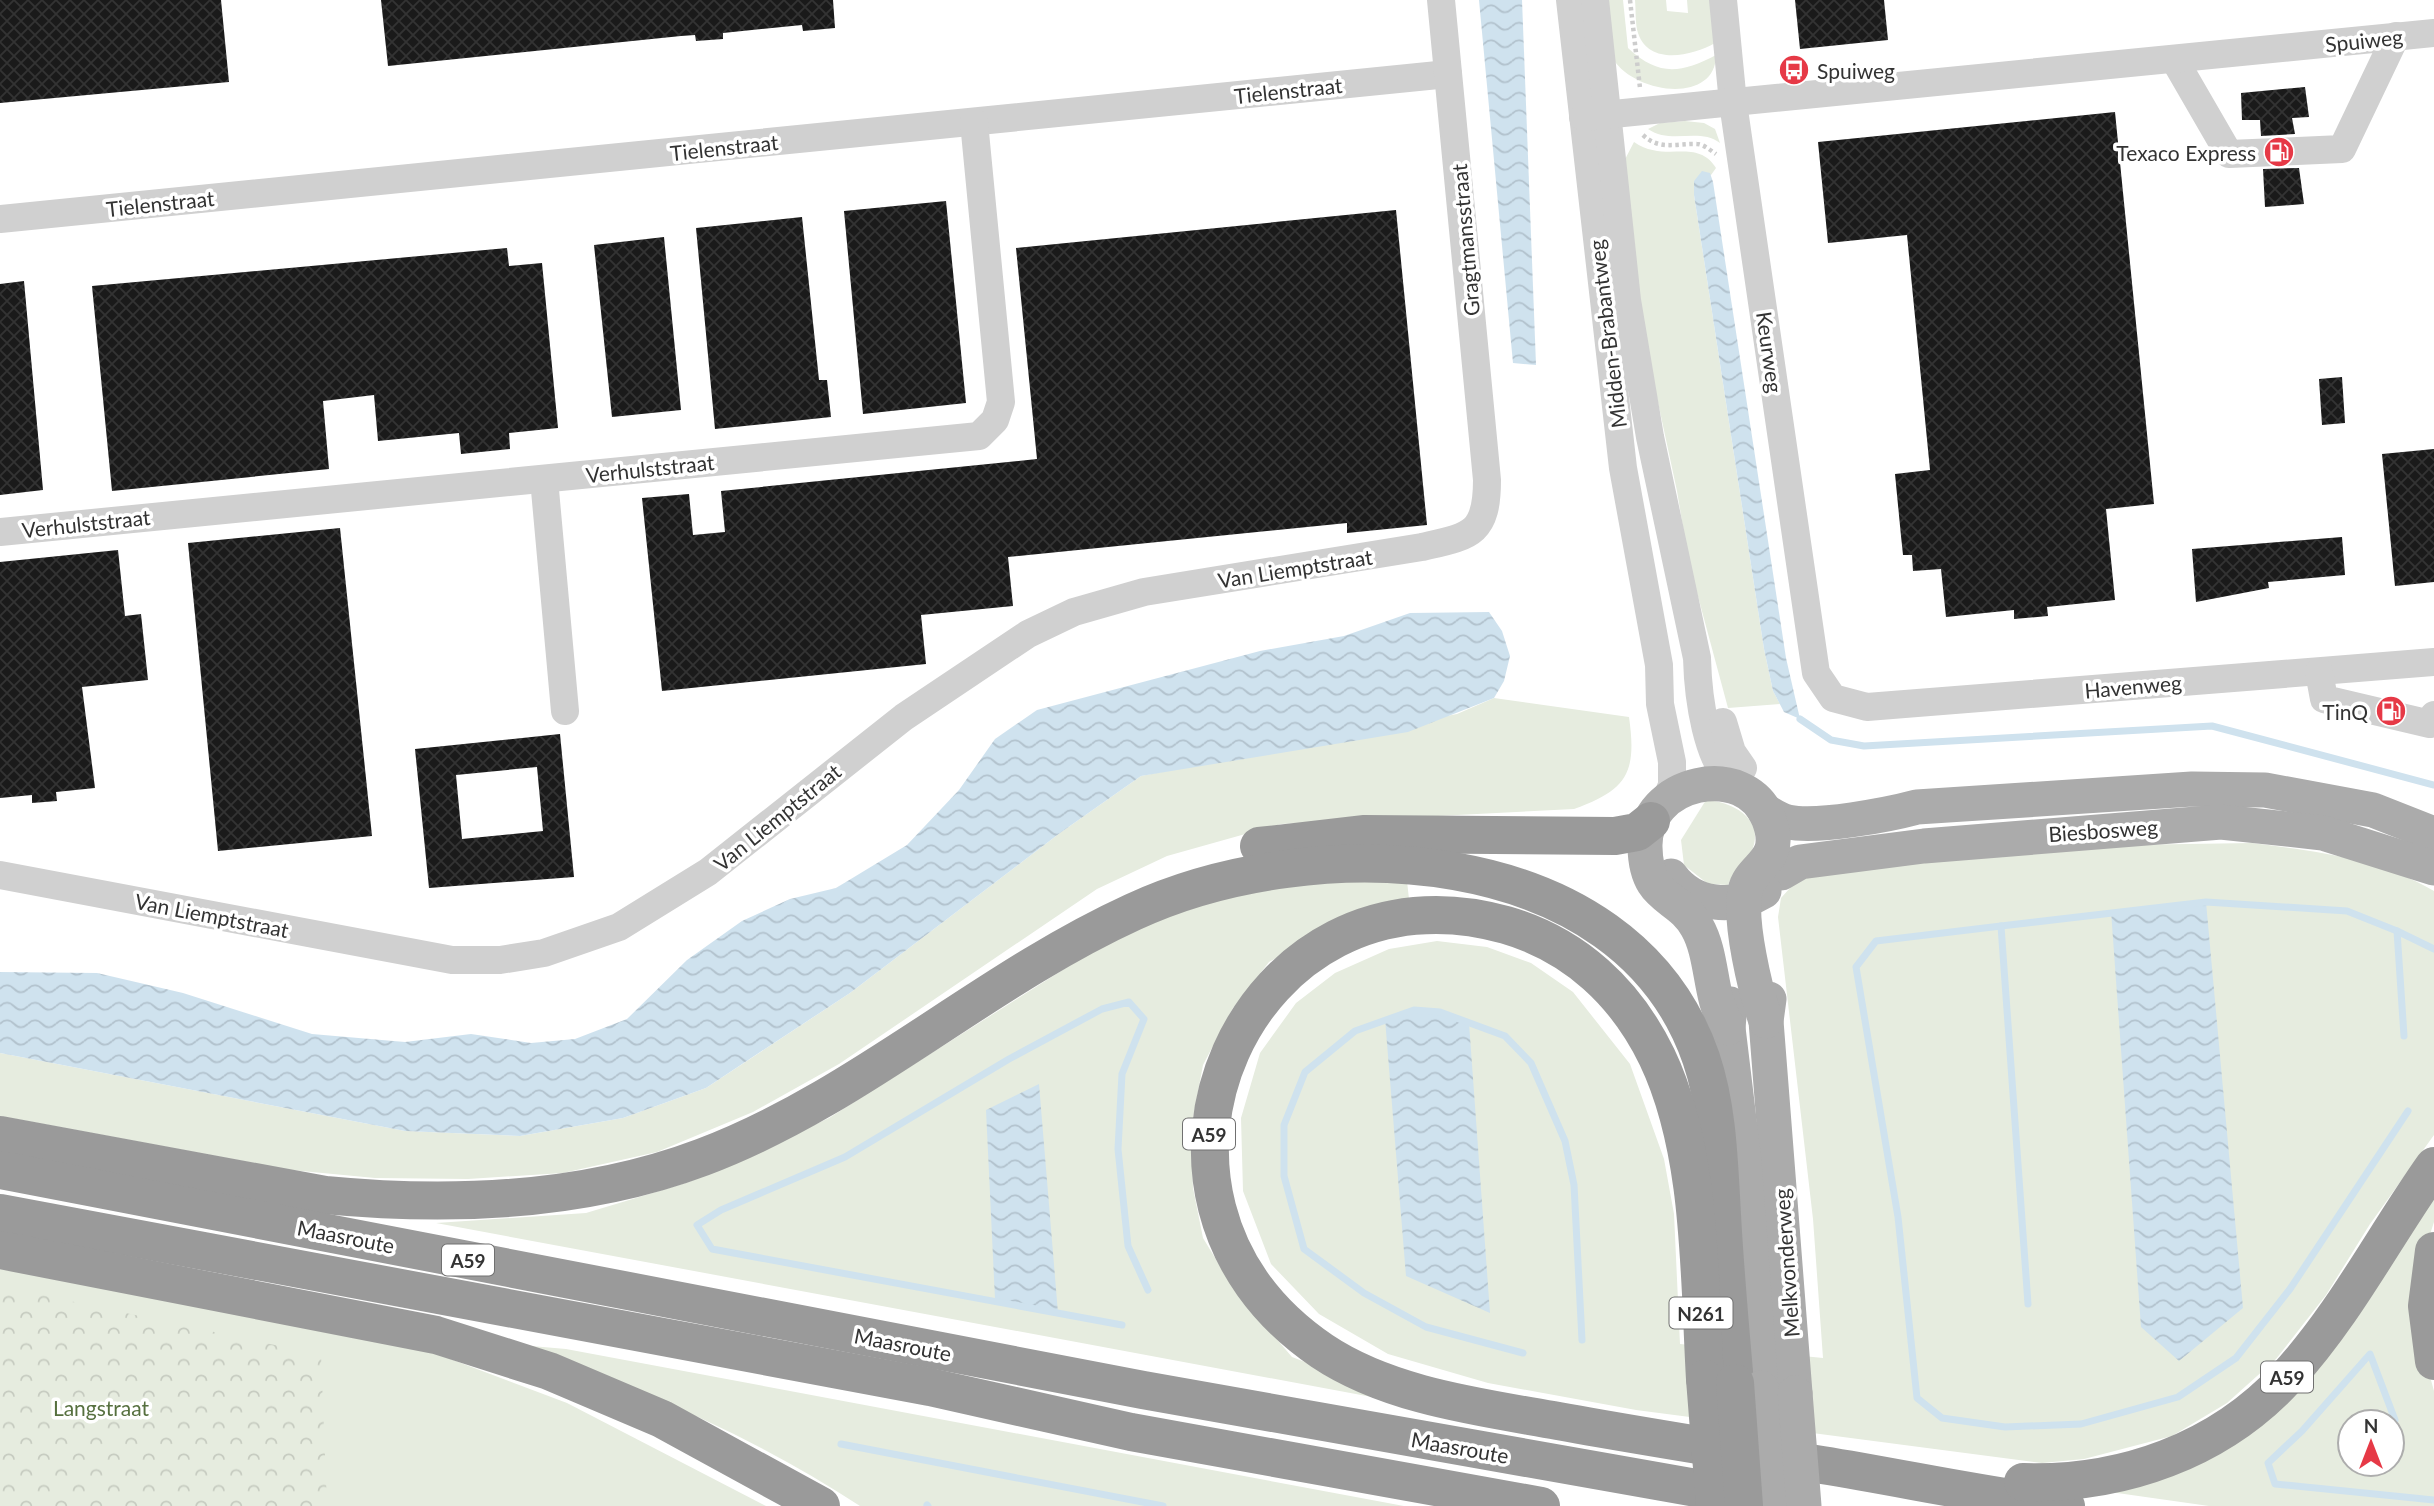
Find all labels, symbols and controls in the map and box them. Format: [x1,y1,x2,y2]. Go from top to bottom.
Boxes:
street label: Spuiweg [2324,23,2404,57]
bus stop icon: Spuiweg [1777,53,1811,87]
place label: Spuiweg [1817,58,1895,83]
street label: Tielenstraat [1233,72,1344,108]
street label: Tielenstraat [669,129,780,165]
fuel station icon: Texaco Express [2262,135,2296,169]
place label: Texaco Express [2116,140,2256,165]
street label: Gragtmansstraat [1446,163,1484,317]
street label: Tielenstraat [105,185,216,221]
street label: Midden-Brabantweg [1583,238,1631,430]
street label: Keurweg [1752,310,1788,394]
street label: Verhulststraat [585,449,716,487]
street label: Verhulststraat [21,504,152,542]
street label: Van Liemptstraat [1216,543,1374,593]
street label: Havenweg [2083,669,2183,703]
fuel station icon: TinQ [2374,694,2408,728]
place label: TinQ [2322,699,2368,724]
street label: Van Liemptstraat [709,758,846,876]
street label: Biesbosweg [2047,814,2159,846]
street label: Van Liemptstraat [133,888,291,942]
road number: A59 [1183,1118,1235,1150]
street label: Melkvonderweg [1768,1188,1804,1338]
street label: Maasroute [295,1214,397,1258]
road number: A59 [442,1244,494,1276]
road number: N261 [1670,1298,1732,1329]
street label: Maasroute [852,1322,954,1366]
road number: A59 [2261,1362,2313,1392]
park label: Langstraat [53,1395,150,1420]
north arrow [2336,1408,2406,1478]
text: N [2364,1414,2378,1437]
street label: Maasroute [1409,1426,1511,1468]

